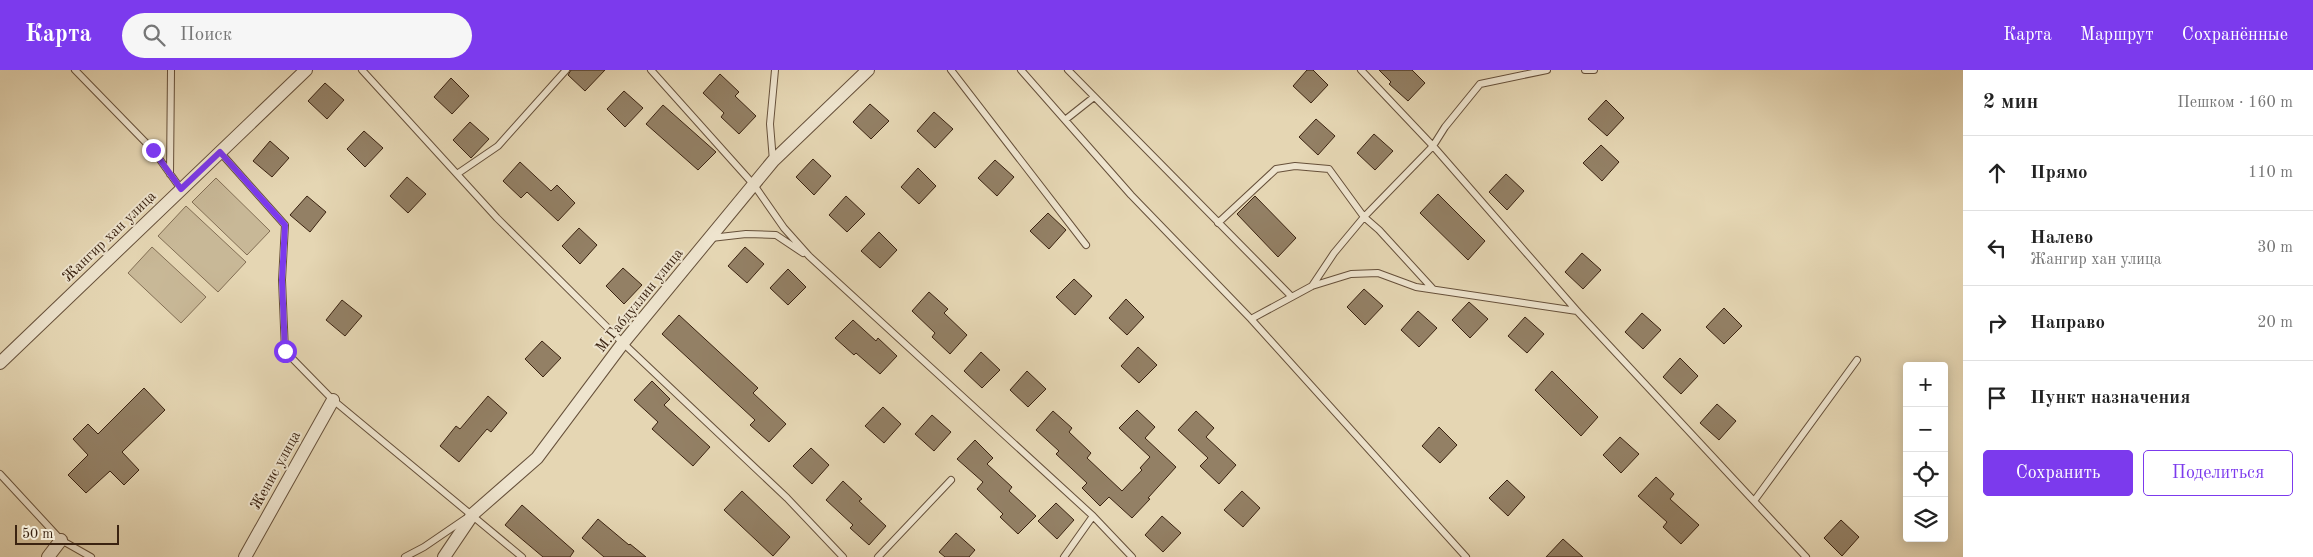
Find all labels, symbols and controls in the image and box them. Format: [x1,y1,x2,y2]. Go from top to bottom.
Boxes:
search box [122,13,472,58]
icon: search [140,21,168,49]
text: Карта [25,23,92,47]
text: Поиск [180,26,232,45]
text: Карта [2003,26,2052,44]
text: Маршрут [2080,26,2154,44]
text: Сохранённые [2182,26,2288,44]
text: 2 мин [1983,92,2038,113]
text: Пешком · 160 m [2177,95,2293,111]
route end [142,139,165,162]
icon: ahead [1983,159,2011,187]
text: Прямо [2030,164,2088,183]
text: 110 m [2248,165,2293,181]
street label: Жангир хан улица [60,188,160,285]
text: Налево [2030,229,2093,248]
icon: left [1983,234,2011,262]
text: 30 m [2257,240,2293,256]
street label: М.Габдуллин улица [594,246,687,356]
text: Жангир хан улица [2030,252,2162,268]
icon: right [1983,309,2011,337]
text: Направо [2030,314,2105,333]
text: 20 m [2257,315,2293,331]
route start [274,340,297,363]
map controls [1903,362,1948,542]
button: + [1903,362,1948,407]
icon: arrive [1983,384,2011,412]
text: Пункт назначения [2030,389,2190,408]
button: − [1903,407,1948,452]
street label: Женис улица [249,428,304,513]
button: Сохранить [1983,450,2133,496]
button: Поделиться [2143,450,2293,496]
button: locate [1903,452,1948,497]
button: layers [1903,497,1948,542]
scale bar [15,522,119,545]
text: 50 m [22,527,53,541]

